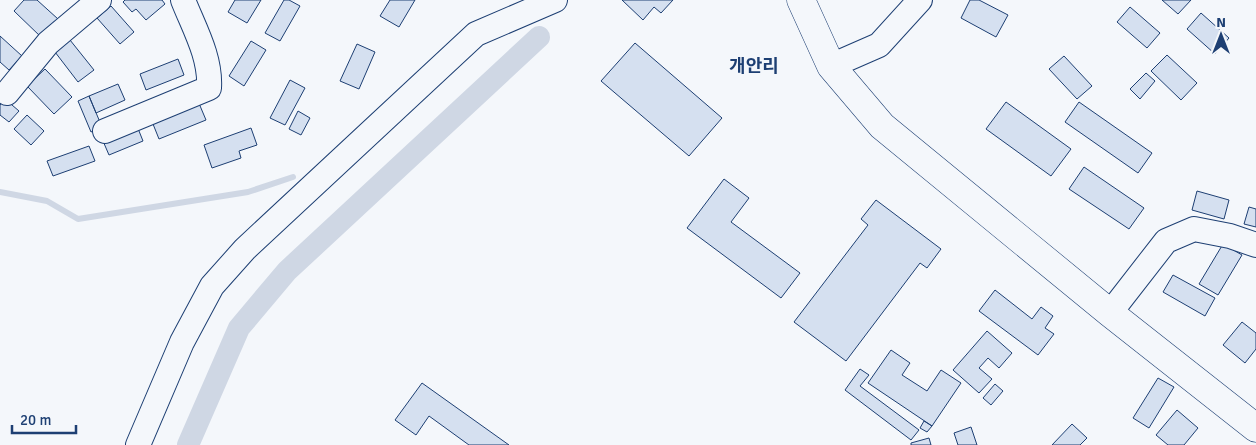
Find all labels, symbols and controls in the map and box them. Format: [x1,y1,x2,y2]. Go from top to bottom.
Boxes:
north arrow [1196,10,1246,60]
text: N [1216,14,1226,31]
district label: 개안리 [729,55,779,77]
scale bar [12,402,76,434]
text: 20 m [20,411,51,429]

